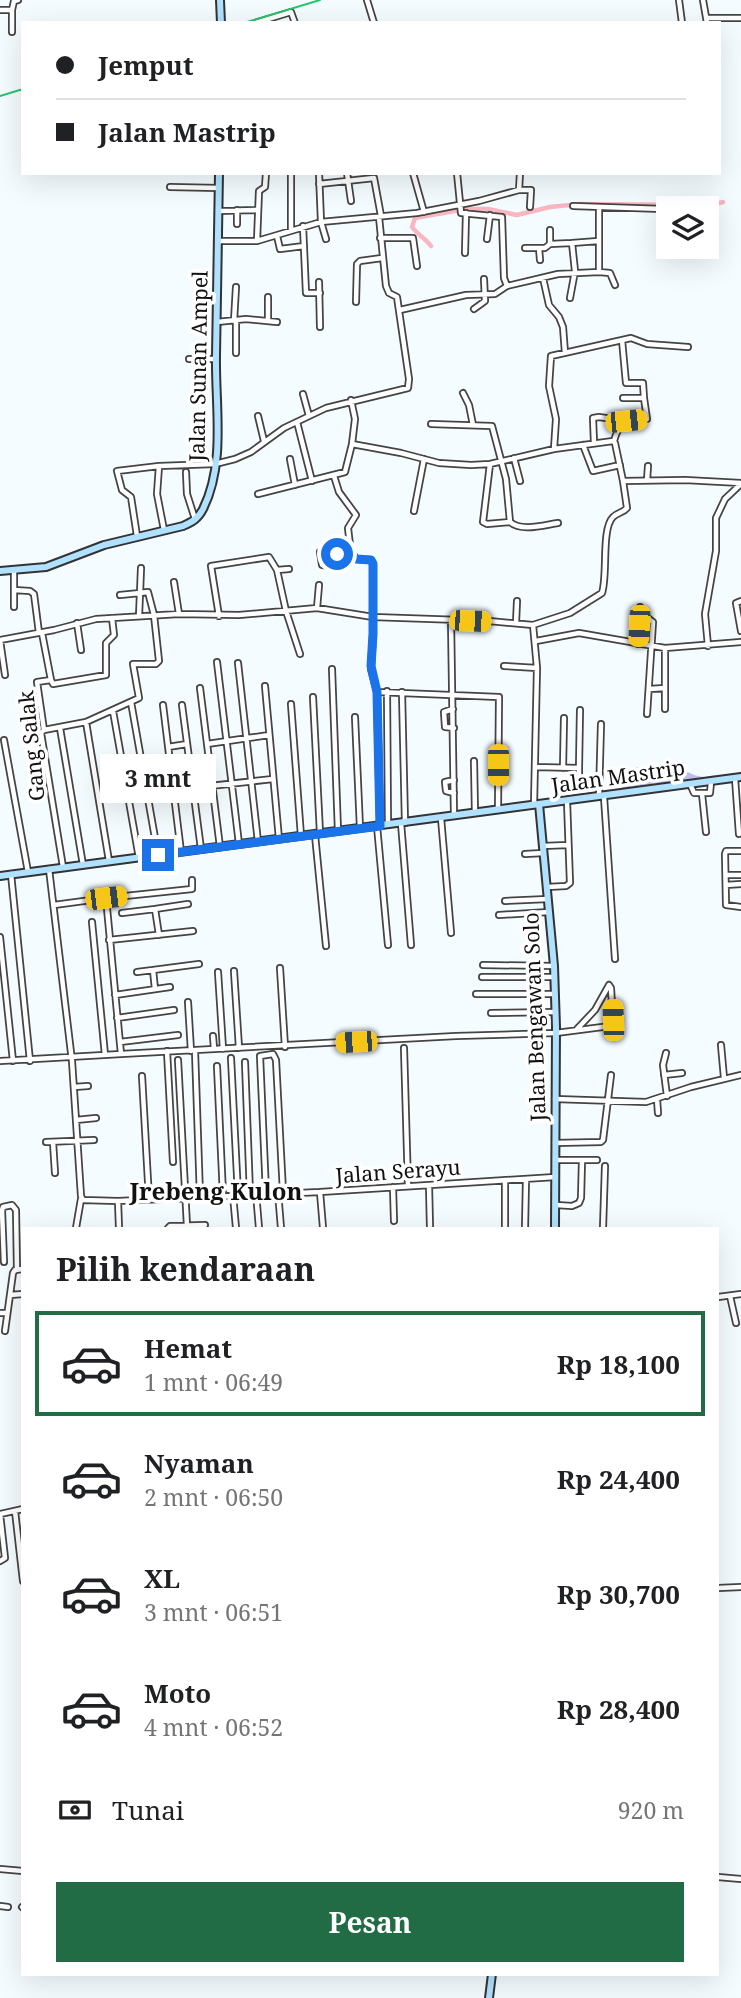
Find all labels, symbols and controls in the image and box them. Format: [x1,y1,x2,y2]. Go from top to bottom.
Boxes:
text: Jemput [98,47,193,83]
text: Jalan Mastrip [98,114,276,150]
map controls [656,196,719,259]
button: layers [656,196,719,259]
street label: Jalan Sunan Ampel [182,270,214,463]
car [605,408,648,434]
route start [321,538,353,570]
car [628,604,651,648]
car [449,610,492,632]
street label: Gang Salak [11,689,51,803]
car [488,744,509,786]
street label: Jalan Mastrip [548,753,687,799]
callout: 3 mnt [100,754,216,802]
text: 3 mnt [125,762,191,794]
route end [142,839,174,871]
car [84,885,129,911]
street label: Jalan Bengawan Solo [516,912,552,1123]
car [602,999,625,1041]
car [335,1030,378,1054]
street label: Jalan Serayu [333,1153,462,1189]
district label: Jrebeng Kulon [128,1174,303,1207]
text: Pilih kendaraan [56,1247,315,1290]
text: Hemat [144,1330,232,1366]
icon: car [60,1332,123,1395]
text: Rp 18,100 [557,1346,680,1382]
text: 1 mnt · 06:49 [144,1366,283,1398]
text: Nyaman [144,1445,254,1481]
icon: car [60,1447,123,1510]
text: Rp 24,400 [557,1461,680,1497]
text: 2 mnt · 06:50 [144,1481,283,1513]
text: XL [144,1560,180,1596]
icon: car [60,1562,123,1625]
text: Rp 30,700 [557,1576,680,1612]
text: 3 mnt · 06:51 [144,1596,283,1628]
text: Moto [144,1675,211,1711]
icon: car [60,1677,123,1740]
text: Rp 28,400 [557,1691,680,1727]
text: 4 mnt · 06:52 [144,1711,283,1743]
icon: cash [56,1791,94,1829]
text: Tunai [112,1792,184,1828]
text: 920 m [618,1794,684,1826]
button: Pesan [56,1882,684,1962]

